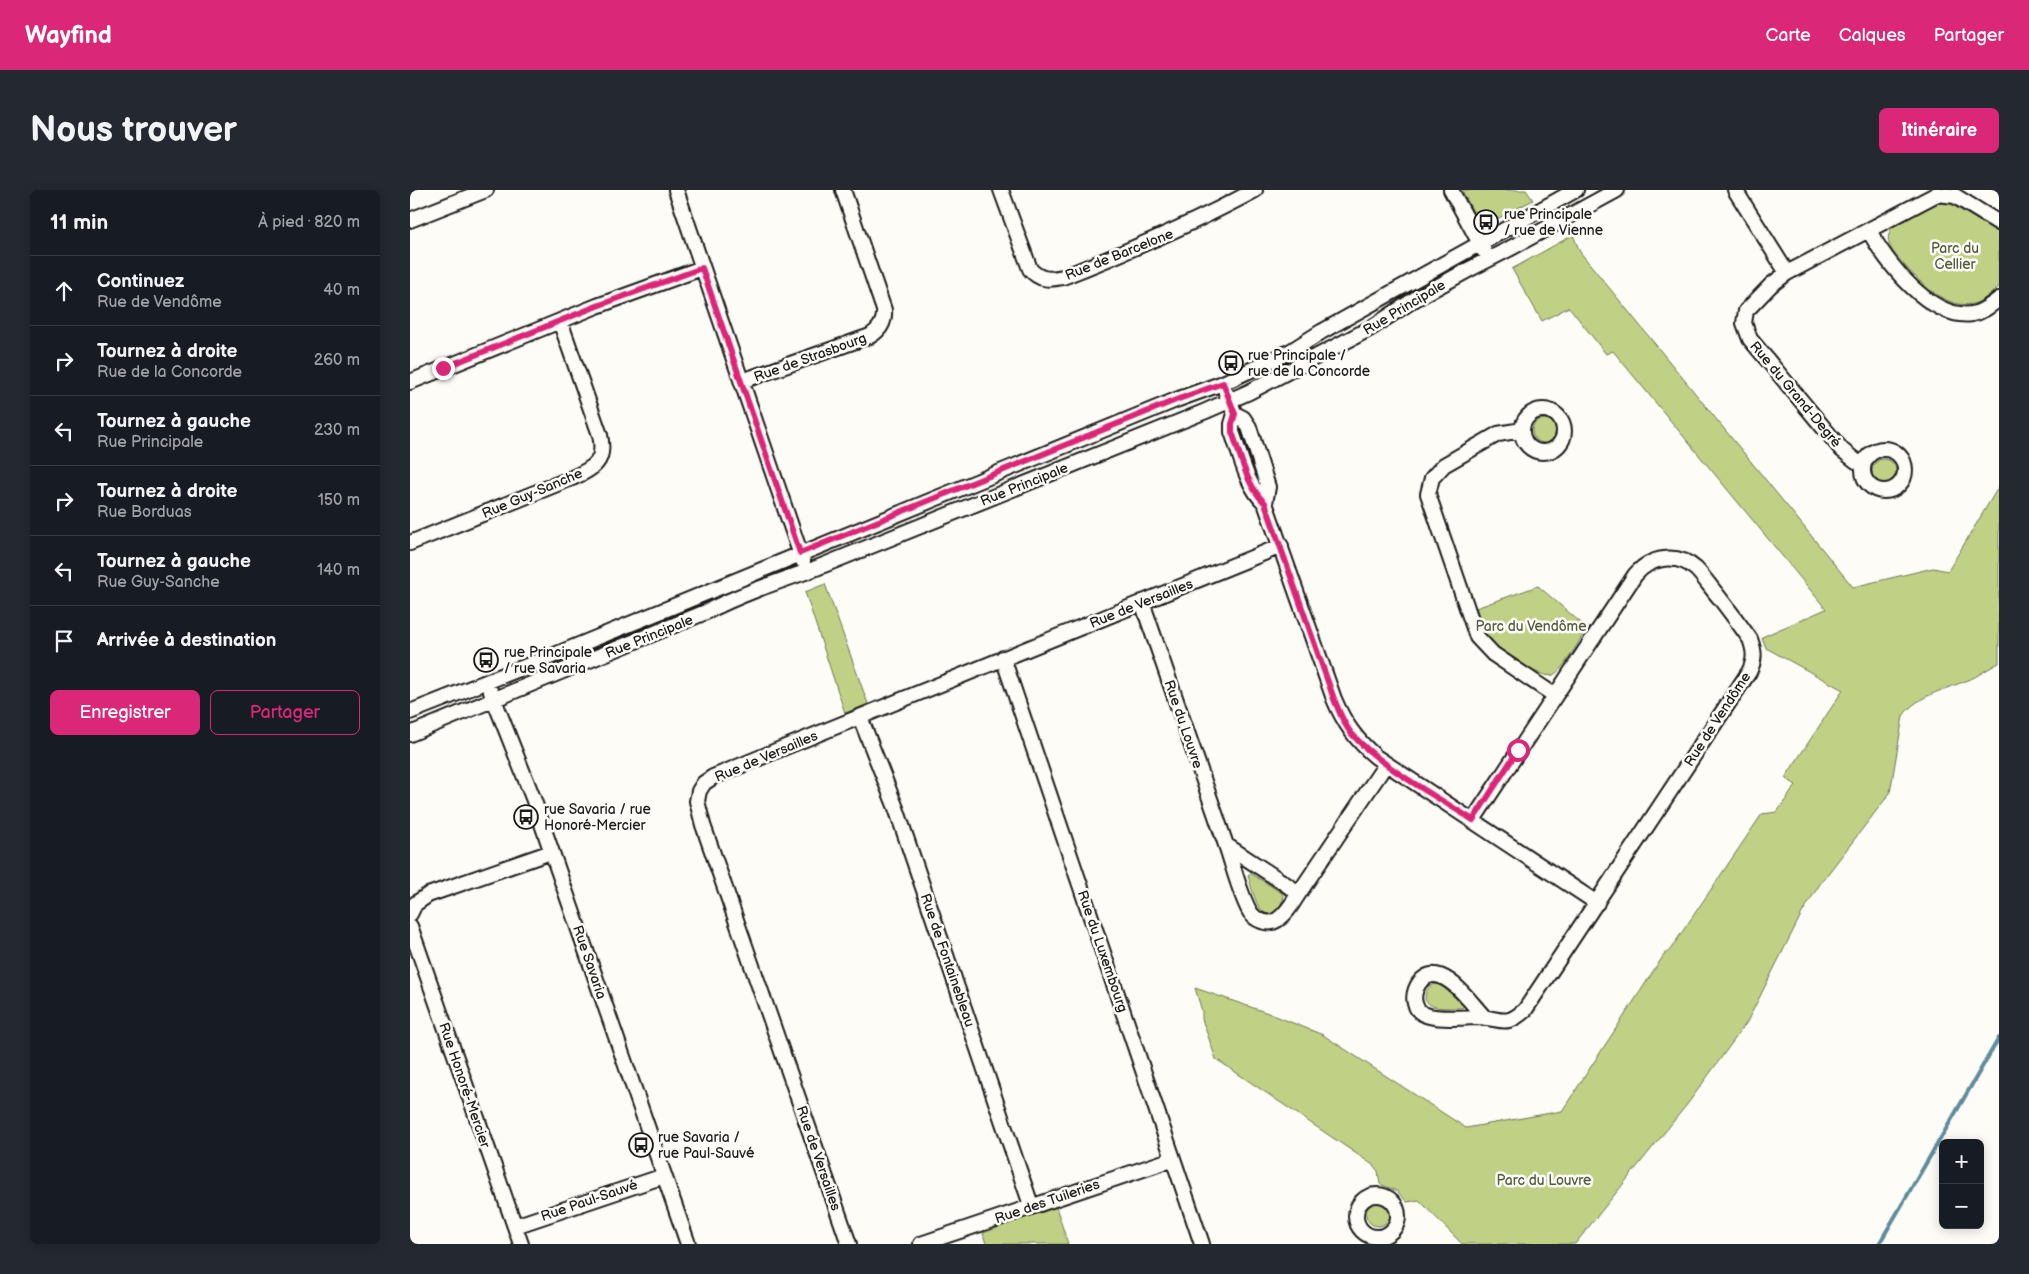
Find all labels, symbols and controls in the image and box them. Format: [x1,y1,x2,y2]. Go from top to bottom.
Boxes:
text: Wayfind [25,21,112,50]
text: Carte [1765,25,1811,46]
text: Calques [1839,25,1906,46]
text: Partager [1934,25,2004,46]
button: Itinéraire [1879,108,1999,153]
text: Nous trouver [30,109,237,152]
place label: rue Principale / rue de Vienne [1504,206,1603,239]
bus stop icon: rue Principale / rue de Vienne [1473,209,1499,235]
text: 11 min [50,210,108,235]
text: À pied · 820 m [258,213,360,232]
street label: Rue de Barcelone [1063,225,1176,284]
park label: Parc du Cellier [1931,240,1979,273]
text: Continuez [97,270,184,293]
street label: Rue Principale [1360,276,1448,339]
icon: ahead [50,277,78,305]
text: 40 m [323,281,360,300]
text: Rue de Vendôme [97,293,222,312]
street label: Rue de Strasbourg [752,329,869,386]
street label: Rue du Grand-Degré [1746,338,1845,451]
text: Tournez à droite [97,340,238,363]
icon: right [50,347,78,375]
place label: rue Principale / rue de la Concorde [1248,347,1370,380]
bus stop icon: rue Principale / rue de la Concorde [1218,350,1244,376]
text: 260 m [314,351,360,370]
route end [432,357,455,380]
text: Rue de la Concorde [97,363,242,382]
text: Tournez à gauche [97,410,251,433]
icon: left [50,417,78,445]
text: 230 m [314,421,360,440]
text: Rue Principale [97,433,203,452]
street label: Rue Principale [978,459,1070,510]
street label: Rue Guy-Sanche [479,465,585,522]
text: Tournez à droite [97,480,238,503]
icon: right [50,487,78,515]
text: 150 m [318,491,360,510]
text: Rue Borduas [97,503,192,522]
text: Tournez à gauche [97,550,251,573]
icon: left [50,557,78,585]
text: 140 m [317,561,360,580]
text: Rue Guy-Sanche [97,573,220,592]
street label: Rue de Versailles [1087,575,1195,632]
street label: Rue Principale [603,611,695,662]
park label: Parc du Vendôme [1476,618,1586,635]
icon: arrive [50,627,78,655]
text: Arrivée à destination [97,629,276,652]
place label: rue Principale / rue Savaria [504,644,592,677]
bus stop icon: rue Principale / rue Savaria [473,647,499,673]
street label: Rue de Vendôme [1681,669,1754,770]
street label: Rue du Louvre [1160,678,1207,771]
button: Enregistrer [50,690,200,735]
button: Partager [210,690,360,735]
street label: Rue de Versailles [712,727,820,786]
route start [1507,739,1530,762]
place label: rue Savaria / rue Honoré-Mercier [544,801,651,834]
bus stop icon: rue Savaria / rue Honoré-Mercier [513,804,539,830]
street label: Rue du Luxembourg [1074,888,1131,1014]
street label: Rue de Fontainebleau [917,891,978,1029]
street label: Rue Savaria [569,923,610,1001]
street label: Rue Honoré-Mercier [435,1020,494,1151]
street label: Rue de Versailles [793,1103,844,1213]
place label: rue Savaria / rue Paul-Sauvé [658,1129,755,1162]
bus stop icon: rue Savaria / rue Paul-Sauvé [628,1132,654,1158]
map controls [1939,1139,1984,1229]
button: + [1939,1139,1984,1184]
park label: Parc du Louvre [1497,1172,1591,1189]
street label: Rue Paul-Sauvé [539,1176,640,1225]
street label: Rue des Tuileries [992,1176,1102,1227]
button: − [1939,1184,1984,1229]

